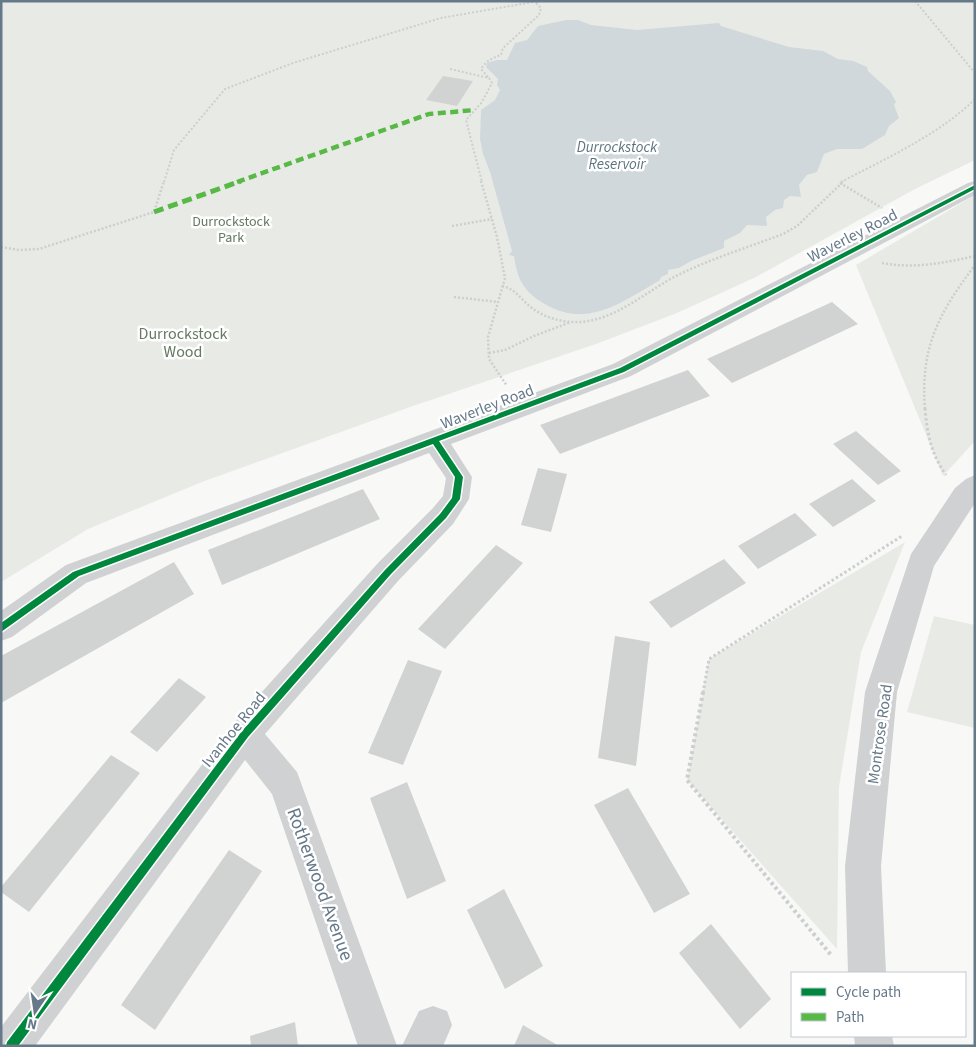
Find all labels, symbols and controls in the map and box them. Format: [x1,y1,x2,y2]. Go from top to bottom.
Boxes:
water label: Durrockstock Reservoir [577,137,658,175]
street label: Waverley Road [804,204,901,268]
park label: Durrockstock Park [192,212,270,248]
park label: Durrockstock Wood [139,323,227,363]
street label: Waverley Road [437,379,537,435]
street label: Montrose Road [862,683,898,786]
street label: Ivanhoe Road [197,687,271,772]
street label: Rotherwood Avenue [279,804,360,965]
legend [791,972,966,1037]
text: Cycle path [836,982,901,1003]
north arrow [10,987,60,1037]
text: Path [836,1007,864,1028]
text: N [26,1013,39,1034]

